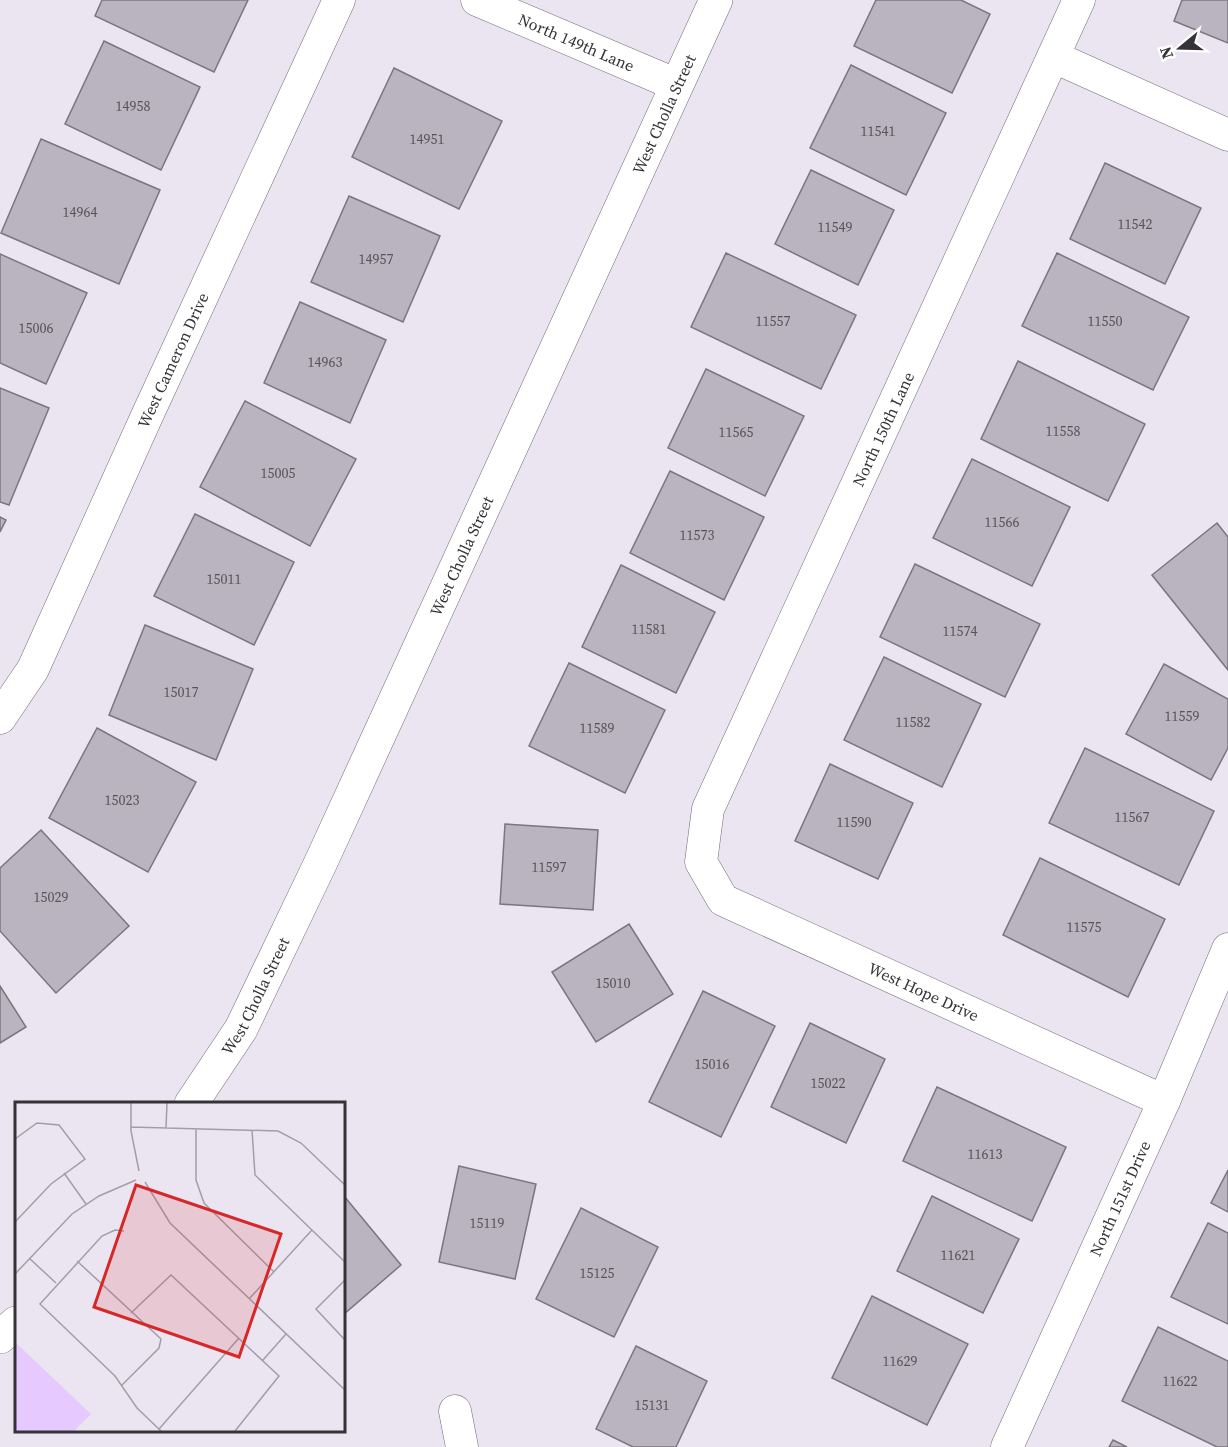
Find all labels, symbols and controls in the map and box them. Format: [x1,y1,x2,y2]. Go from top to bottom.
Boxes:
street label: North 149th Lane [515,8,638,77]
north arrow [1150,18,1210,78]
text: N [1153,43,1178,62]
street label: West Cholla Street [627,50,701,177]
house number: 14958 [116,96,151,116]
house number: 11541 [861,121,896,141]
house number: 14951 [410,129,445,149]
house number: 14964 [63,202,98,222]
house number: 11542 [1118,214,1153,234]
house number: 11549 [818,217,853,237]
house number: 14957 [359,249,394,269]
street label: West Cameron Drive [132,289,213,431]
house number: 11557 [756,311,791,331]
house number: 11550 [1088,311,1123,331]
house number: 15006 [19,318,54,338]
house number: 14963 [308,352,343,372]
street label: North 150th Lane [847,368,919,490]
house number: 11558 [1046,421,1081,441]
house number: 11565 [719,422,754,442]
house number: 15005 [261,463,296,483]
street label: West Cholla Street [424,492,499,619]
house number: 11566 [985,512,1020,532]
house number: 11573 [680,525,715,545]
house number: 15011 [207,569,242,589]
house number: 11581 [632,619,667,639]
house number: 11574 [943,621,978,641]
house number: 15017 [164,682,199,702]
house number: 11559 [1165,706,1200,726]
house number: 11582 [896,712,931,732]
house number: 11589 [580,718,615,738]
house number: 15023 [105,790,140,810]
house number: 11567 [1115,807,1150,827]
house number: 11590 [837,812,872,832]
house number: 11597 [532,857,567,877]
house number: 15029 [34,887,69,907]
house number: 11575 [1067,917,1102,937]
street label: West Cholla Street [216,933,295,1059]
street label: West Hope Drive [865,957,983,1026]
house number: 15010 [596,973,631,993]
house number: 15016 [695,1054,730,1074]
house number: 15022 [811,1073,846,1093]
inset map [15,1102,345,1432]
street label: North 151st Drive [1084,1137,1156,1260]
house number: 11613 [968,1144,1003,1164]
house number: 15119 [470,1213,505,1233]
house number: 11621 [941,1245,976,1265]
house number: 15125 [580,1263,615,1283]
house number: 11629 [883,1351,918,1371]
house number: 11622 [1163,1371,1198,1391]
house number: 15131 [635,1395,670,1415]

